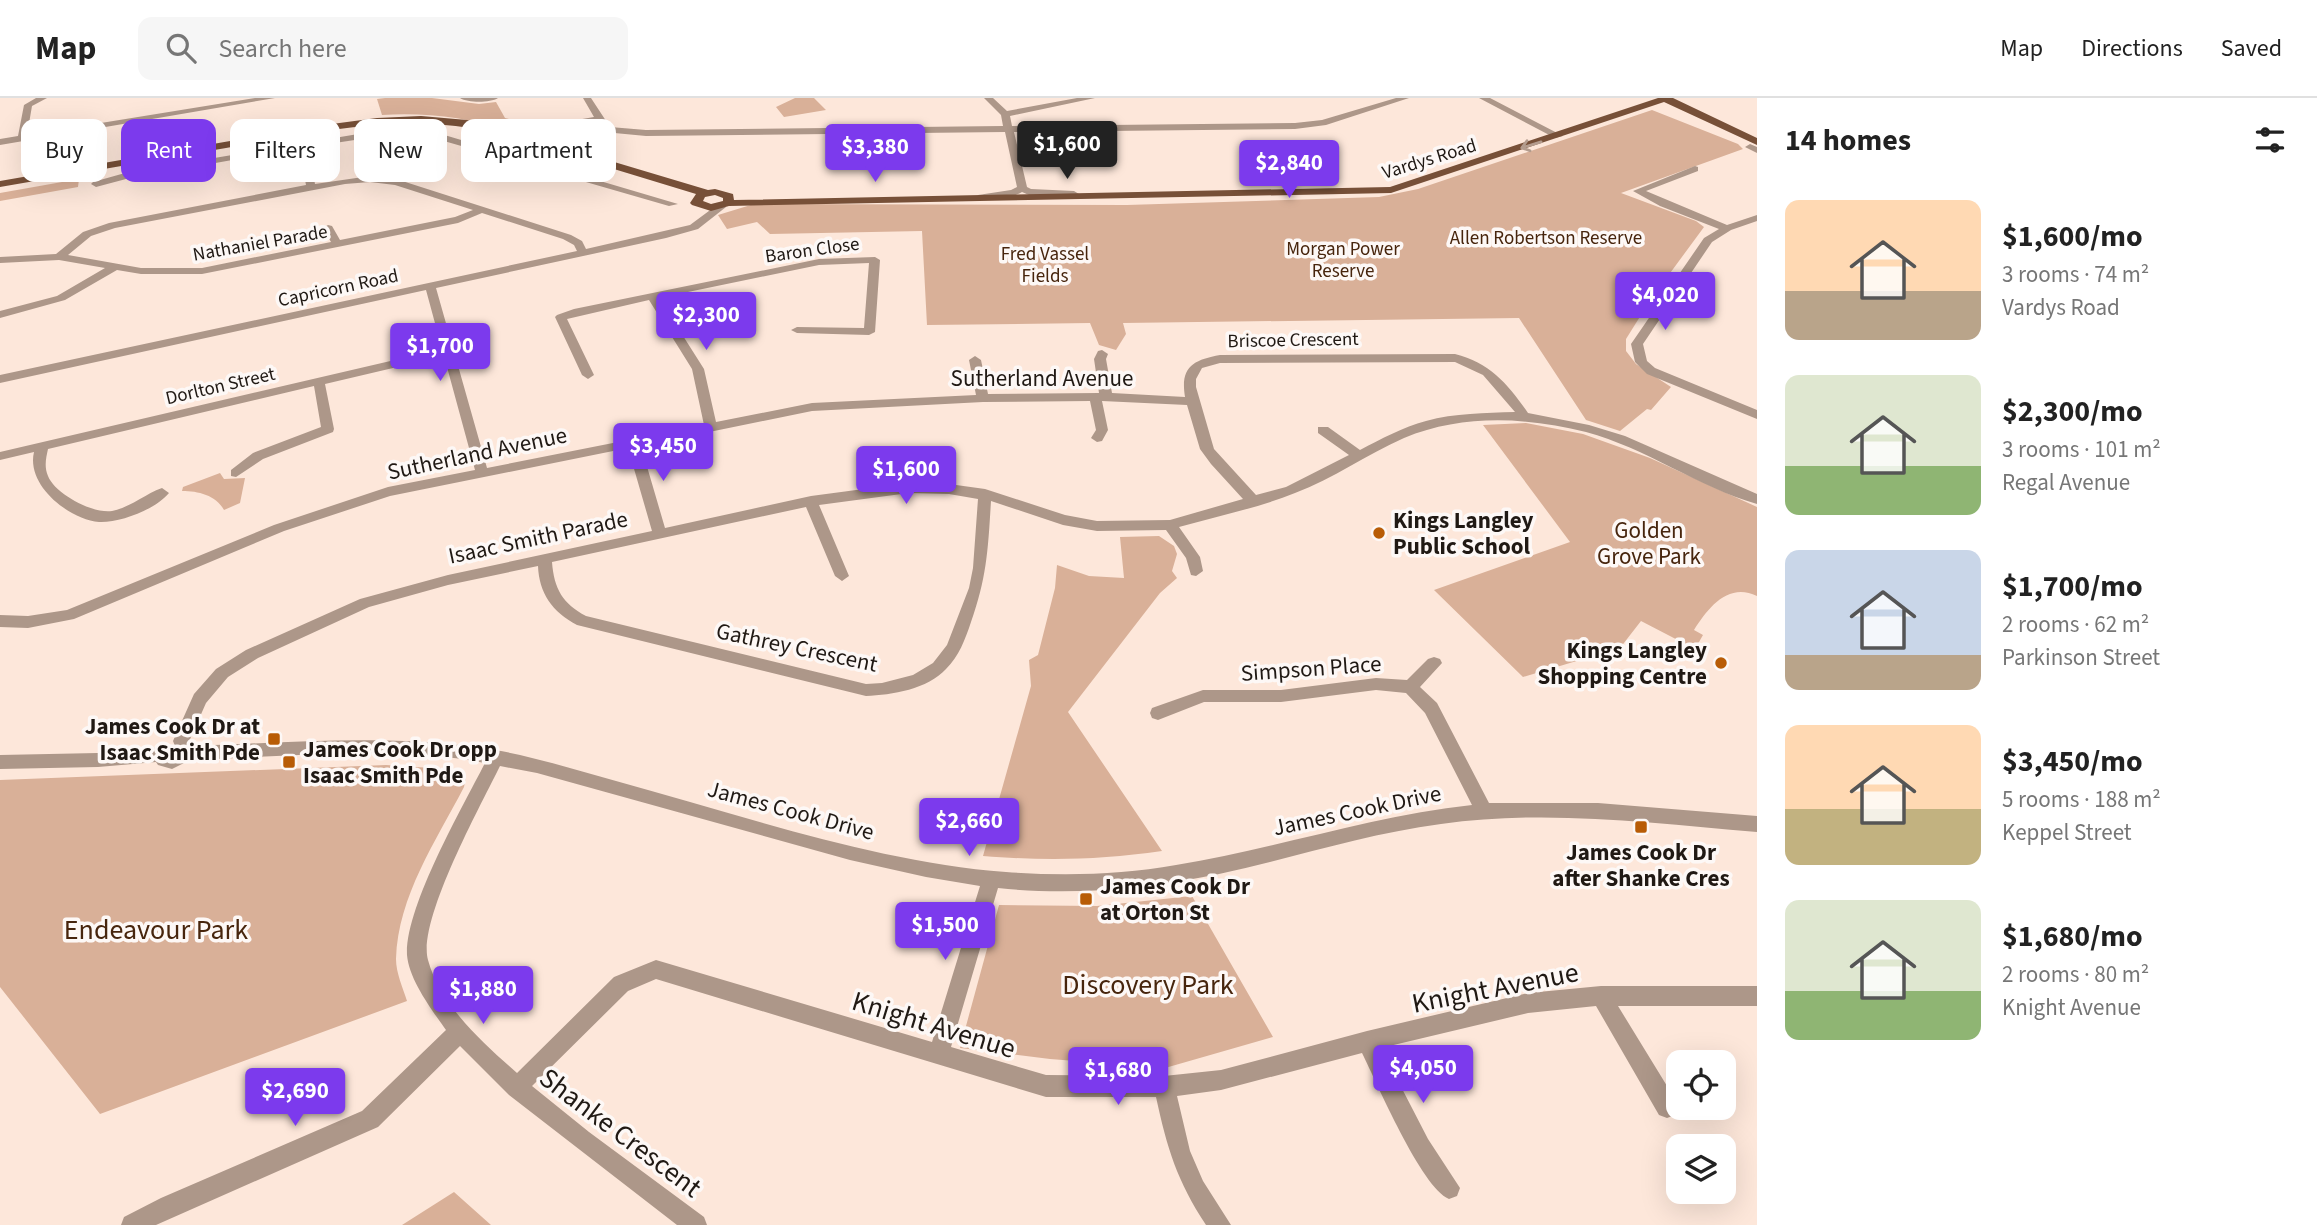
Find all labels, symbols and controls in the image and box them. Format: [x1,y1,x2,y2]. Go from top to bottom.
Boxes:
search box [138,17,628,80]
text: Map [35,25,96,72]
icon: search [162,29,200,67]
text: Search here [218,30,347,67]
text: Map [2000,31,2043,66]
text: Directions [2081,31,2183,66]
text: Saved [2221,31,2282,66]
chip: Buy [21,119,107,182]
chip: Rent [121,119,216,182]
chip: Filters [230,119,340,182]
chip: New [354,119,447,182]
chip: Apartment [461,119,616,182]
text: 14 homes [1785,119,1911,162]
icon: filters [2251,121,2289,159]
pin: $1,600 [1010,122,1124,181]
pin: $3,380 [818,125,932,184]
text: $1,600 [1033,127,1101,160]
text: $3,380 [841,130,909,163]
street label: Vardys Road [1379,132,1480,187]
one-way arrow [1520,139,1542,152]
pin: $2,840 [1232,140,1346,200]
text: $2,840 [1255,146,1323,179]
text: $1,600/mo [2002,215,2143,258]
street label: Nathaniel Parade [191,218,330,269]
park label: Allen Robertson Reserve [1450,225,1642,252]
icon: home [1841,228,1925,312]
street label: Baron Close [763,231,861,270]
park label: Morgan Power Reserve [1286,236,1400,285]
park label: Fred Vassel Fields [1001,241,1089,290]
text: 3 rooms · 74 m² [2002,258,2149,291]
street label: Capricorn Road [276,263,401,314]
pin: $4,020 [1608,272,1722,332]
text: $4,020 [1631,278,1699,311]
text: Vardys Road [2002,291,2120,324]
pin: $2,300 [649,292,763,352]
text: $2,300 [672,298,740,331]
pin: $1,700 [383,324,497,383]
street label: Briscoe Crescent [1227,326,1359,355]
text: $1,700 [406,329,474,362]
street label: Dorlton Street [163,361,278,412]
street label: Sutherland Avenue [951,362,1133,395]
text: $2,300/mo [2002,390,2143,433]
icon: home [1841,403,1925,487]
street label: Sutherland Avenue [384,418,570,489]
pin: $3,450 [606,424,720,483]
text: $3,450 [629,429,697,462]
text: 3 rooms · 101 m² [2002,433,2161,466]
pin: $1,600 [849,446,963,506]
text: $1,600 [872,452,940,485]
text: Regal Avenue [2002,466,2130,499]
street label: Isaac Smith Parade [445,502,631,573]
place label: Kings Langley Public School [1393,504,1534,563]
park label: Golden Grove Park [1597,514,1702,573]
marker: Kings Langley Public School [1371,525,1387,541]
text: $1,700/mo [2002,565,2143,608]
icon: home [1841,578,1925,662]
text: 2 rooms · 62 m² [2002,608,2149,641]
street label: Gathrey Crescent [713,614,881,681]
place label: Kings Langley Shopping Centre [1537,634,1707,693]
text: Parkinson Street [2002,641,2160,674]
street label: Simpson Place [1240,647,1382,690]
marker: Kings Langley Shopping Centre [1713,655,1729,671]
place label: James Cook Dr at Isaac Smith Pde [85,710,260,769]
marker: James Cook Dr at Isaac Smith Pde [266,731,282,747]
place label: James Cook Dr opp Isaac Smith Pde [303,733,497,792]
text: $3,450/mo [2002,740,2143,783]
icon: home [1841,753,1925,837]
marker: James Cook Dr opp Isaac Smith Pde [281,754,297,770]
street label: James Cook Drive [704,772,878,849]
street label: James Cook Drive [1270,777,1444,844]
text: 5 rooms · 188 m² [2002,783,2161,816]
pin: $2,660 [912,798,1026,858]
text: $2,660 [935,804,1003,837]
text: Keppel Street [2002,816,2132,849]
marker: James Cook Dr after Shanke Cres [1633,819,1649,835]
place label: James Cook Dr after Shanke Cres [1552,836,1730,895]
place label: James Cook Dr at Orton St [1100,870,1251,929]
marker: James Cook Dr at Orton St [1078,891,1094,907]
pin: $1,500 [888,902,1002,962]
text: $1,500 [911,908,979,941]
park label: Endeavour Park [64,910,248,950]
text: $1,680/mo [2002,915,2143,958]
icon: home [1841,928,1925,1012]
street label: Knight Avenue [1408,952,1582,1024]
text: 2 rooms · 80 m² [2002,958,2149,991]
park label: Discovery Park [1062,965,1234,1005]
pin: $1,880 [426,967,540,1026]
text: $1,880 [449,972,517,1005]
street label: Knight Avenue [847,981,1020,1069]
text: Knight Avenue [2002,991,2141,1024]
pin: $4,050 [1366,1046,1480,1105]
pin: $1,680 [1061,1048,1175,1107]
map controls [1666,1050,1736,1204]
button: locate [1666,1050,1736,1120]
text: $4,050 [1389,1051,1457,1084]
text: $1,680 [1084,1053,1152,1086]
street label: Shanke Crescent [531,1058,710,1208]
pin: $2,690 [238,1068,352,1128]
text: $2,690 [261,1074,329,1107]
button: layers [1666,1134,1736,1204]

